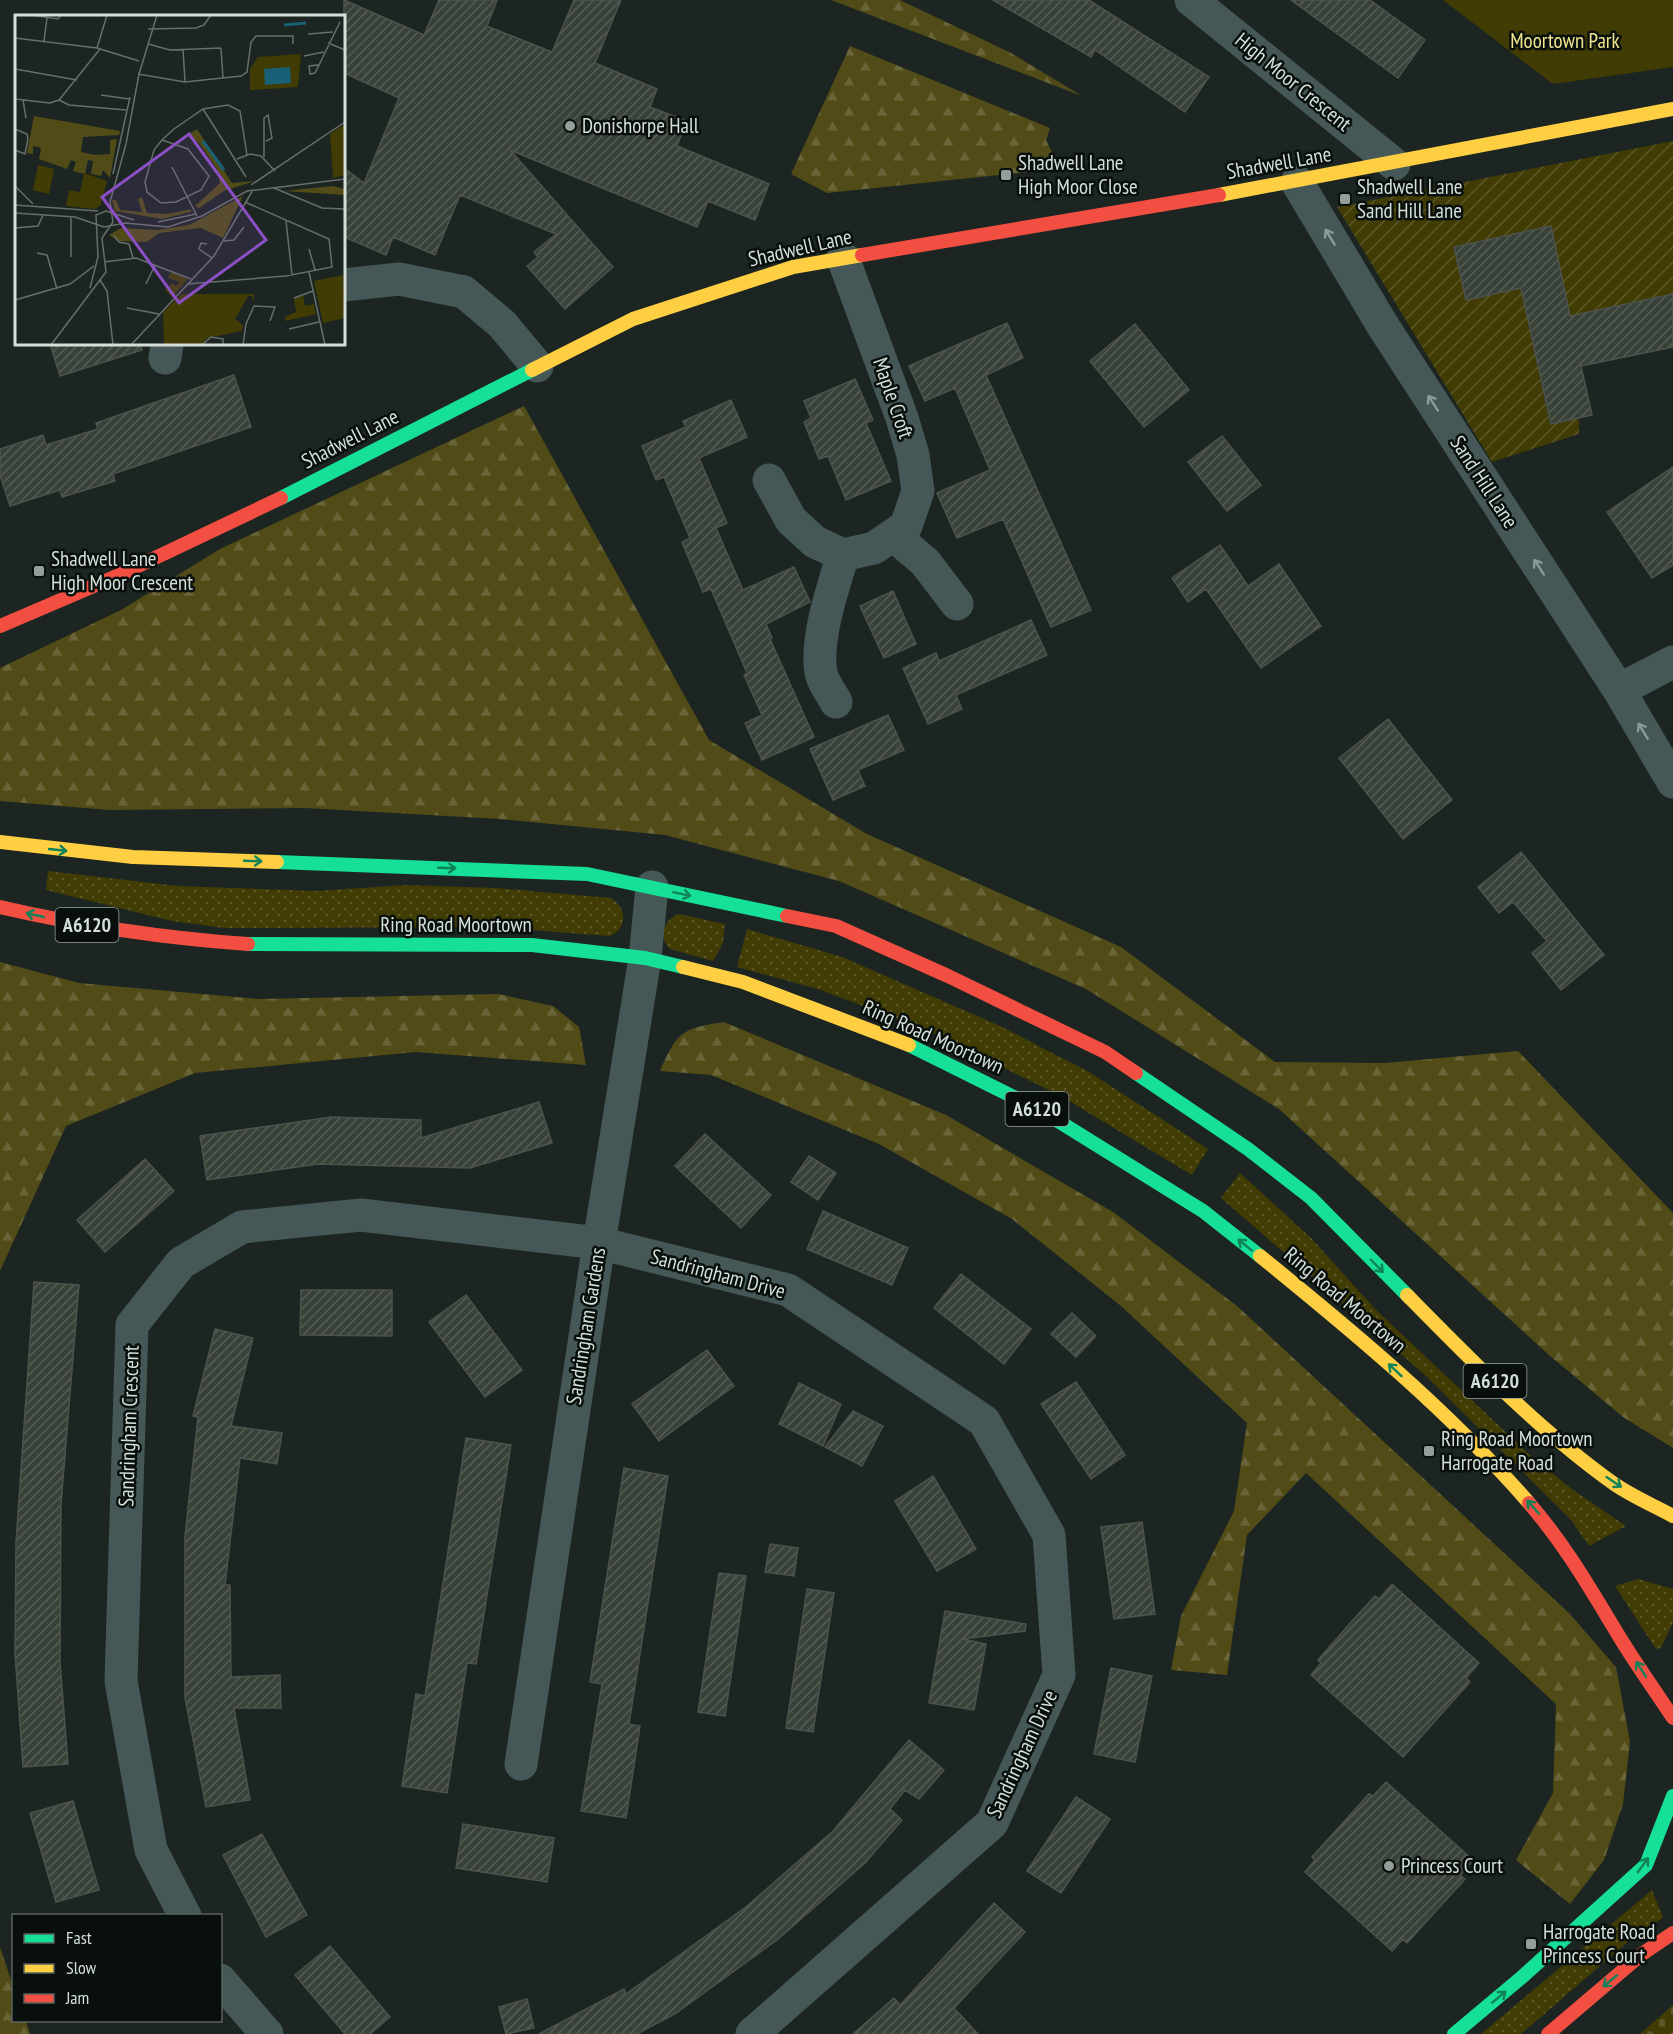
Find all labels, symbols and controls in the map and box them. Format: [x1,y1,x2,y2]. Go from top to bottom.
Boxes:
inset map [15,15,345,345]
street label: High Moor Crescent [1230,26,1357,137]
park label: Moortown Park [1510,27,1620,54]
place label: Donishorpe Hall [582,112,699,139]
marker: Donishorpe Hall [563,119,577,133]
street label: Shadwell Lane [1225,140,1333,185]
place label: Shadwell Lane High Moor Close [1018,149,1138,200]
marker: Shadwell Lane High Moor Close [999,168,1013,182]
place label: Shadwell Lane Sand Hill Lane [1357,173,1463,224]
marker: Shadwell Lane Sand Hill Lane [1338,192,1352,206]
street label: Shadwell Lane [745,222,854,273]
one-way arrow [1324,229,1336,246]
street label: Maple Croft [867,354,920,442]
one-way arrow [1427,395,1439,412]
street label: Shadwell Lane [297,403,403,475]
street label: Sand Hill Lane [1445,430,1524,533]
place label: Shadwell Lane High Moor Crescent [51,545,193,596]
one-way arrow [1533,559,1545,575]
marker: Shadwell Lane High Moor Crescent [32,564,46,578]
one-way arrow [1637,723,1649,740]
one-way arrow [48,845,67,856]
one-way arrow [242,856,262,867]
one-way arrow [437,863,457,874]
one-way arrow [673,888,692,900]
road number: A6120 [56,908,118,942]
one-way arrow [26,909,45,920]
street label: Ring Road Moortown [380,911,532,938]
street label: Ring Road Moortown [858,993,1008,1080]
road number: A6120 [1006,1092,1068,1126]
one-way arrow [1237,1238,1253,1251]
street label: Ring Road Moortown [1279,1241,1412,1359]
street label: Sandringham Drive [648,1243,788,1304]
street label: Sandringham Gardens [560,1245,611,1406]
one-way arrow [1370,1259,1384,1274]
street label: Sandringham Crescent [112,1344,145,1507]
one-way arrow [1387,1363,1402,1377]
road number: A6120 [1464,1364,1526,1398]
place label: Ring Road Moortown Harrogate Road [1441,1425,1593,1476]
marker: Ring Road Moortown Harrogate Road [1422,1444,1436,1458]
one-way arrow [1605,1476,1622,1488]
one-way arrow [1526,1499,1539,1515]
one-way arrow [1634,1661,1646,1678]
street label: Sandringham Drive [980,1685,1063,1822]
place label: Princess Court [1401,1852,1503,1879]
one-way arrow [1637,1858,1649,1874]
marker: Princess Court [1382,1859,1396,1873]
legend [12,1914,222,2022]
place label: Harrogate Road Princess Court [1543,1918,1655,1969]
text: Fast [66,1926,92,1949]
marker: Harrogate Road Princess Court [1524,1937,1538,1951]
text: Slow [66,1956,97,1979]
one-way arrow [1603,1974,1618,1988]
text: Jam [65,1986,89,2009]
one-way arrow [1491,1990,1507,2003]

